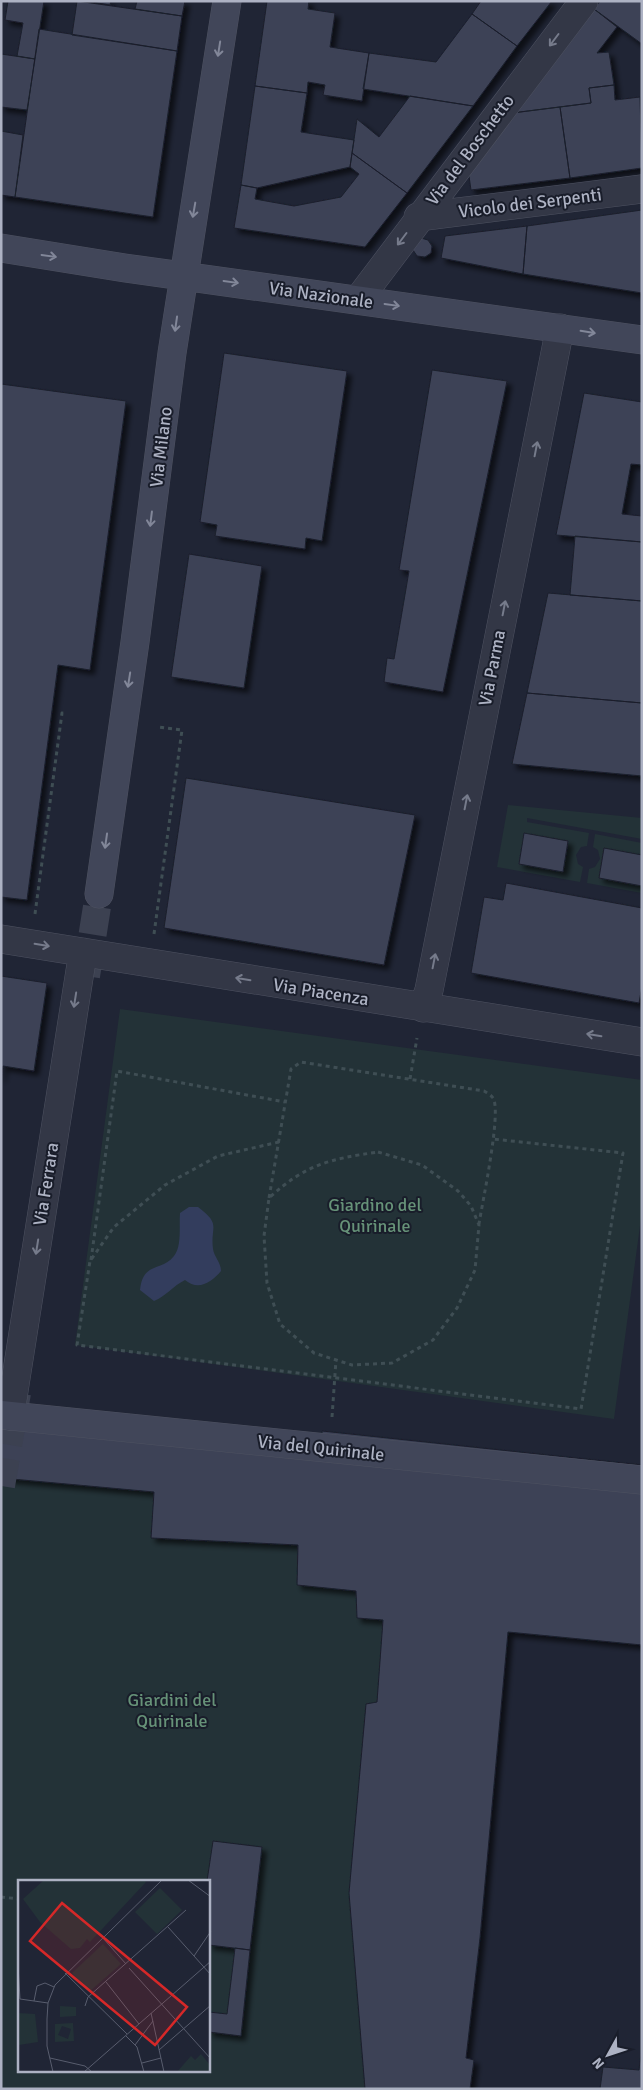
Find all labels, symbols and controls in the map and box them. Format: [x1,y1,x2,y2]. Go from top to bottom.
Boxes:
one-way arrow [549,33,559,47]
one-way arrow [214,41,224,57]
street label: Via del Boschetto [421,90,519,210]
street label: Vicolo dei Serpenti [457,183,603,223]
one-way arrow [188,202,198,218]
one-way arrow [397,232,408,245]
one-way arrow [41,251,57,261]
street label: Via Nazionale [267,277,375,313]
one-way arrow [223,278,239,288]
one-way arrow [384,300,400,310]
one-way arrow [171,315,181,331]
one-way arrow [580,327,596,337]
street label: Via Milano [145,405,177,489]
one-way arrow [532,441,542,457]
one-way arrow [146,511,156,527]
one-way arrow [500,601,510,617]
street label: Via Parma [474,628,510,708]
one-way arrow [124,672,134,688]
one-way arrow [462,794,471,810]
one-way arrow [101,833,111,849]
one-way arrow [34,941,50,951]
one-way arrow [430,954,439,970]
one-way arrow [235,974,251,984]
street label: Via Piacenza [271,974,371,1010]
one-way arrow [70,992,80,1008]
one-way arrow [586,1029,602,1039]
street label: Via Ferrara [29,1141,63,1227]
park label: Giardino del Quirinale [328,1194,422,1237]
one-way arrow [31,1239,41,1255]
street label: Via del Quirinale [257,1430,385,1466]
park label: Giardini del Quirinale [128,1689,216,1732]
inset map [18,1880,210,2072]
north arrow [583,2030,633,2080]
text: N [589,2054,608,2072]

